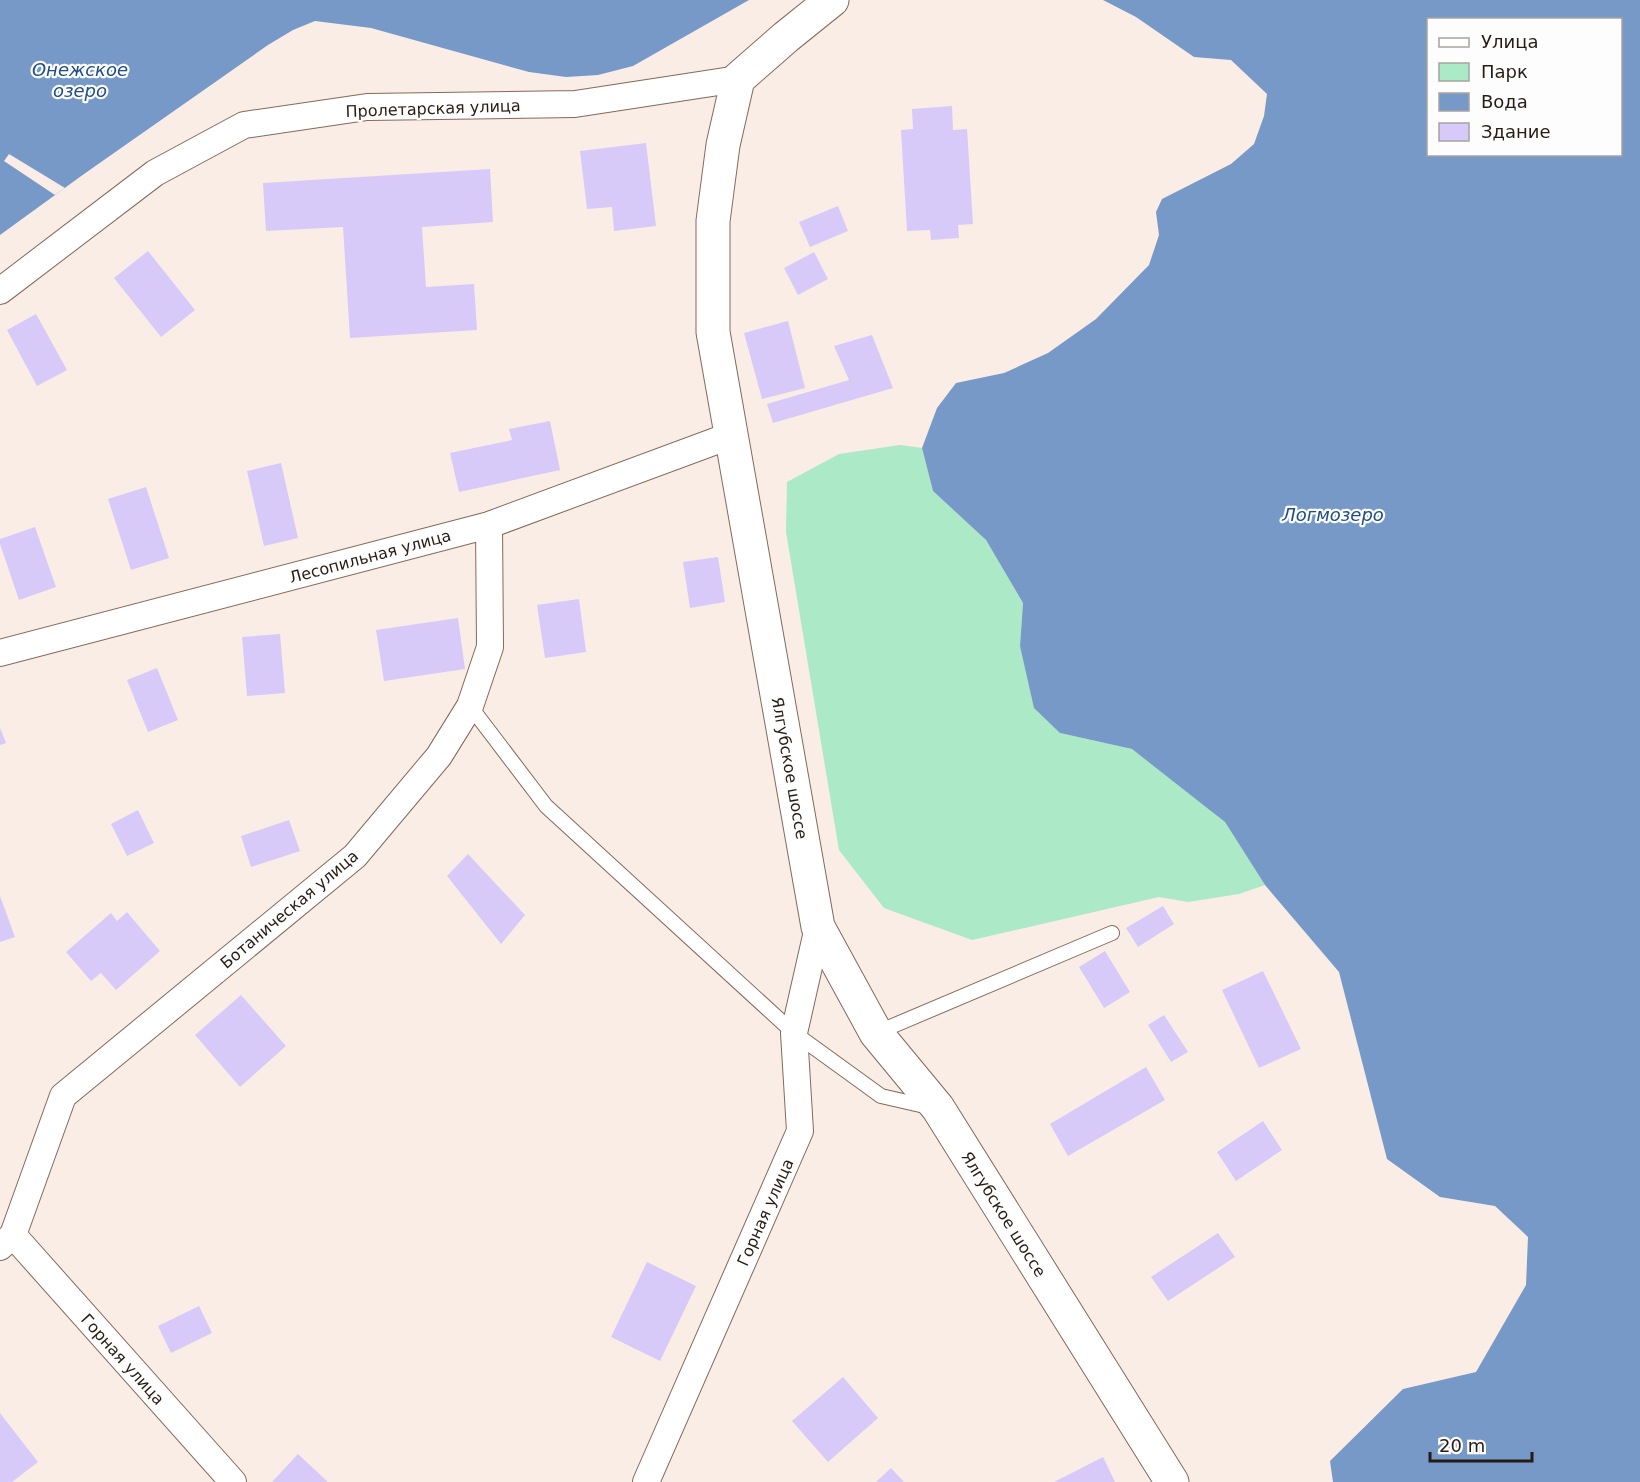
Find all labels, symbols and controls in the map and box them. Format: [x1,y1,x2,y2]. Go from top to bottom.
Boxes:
legend [1427,18,1622,156]
text: Улица [1481,31,1538,52]
water label: Онежское озеро [32,59,128,101]
text: Парк [1481,61,1528,82]
text: Вода [1481,91,1528,112]
street label: Пролетарская улица [345,96,521,121]
text: Здание [1481,121,1551,142]
water label: Логмозеро [1281,504,1384,525]
street label: Лесопильная улица [287,526,453,587]
street label: Ялгубское шоссе [768,695,811,841]
street label: Ботаническая улица [217,846,362,973]
street label: Ялгубское шоссе [957,1148,1050,1280]
street label: Горная улица [733,1156,798,1269]
street label: Горная улица [77,1310,168,1409]
scale bar [1430,1425,1532,1463]
text: 20 m [1439,1435,1485,1456]

